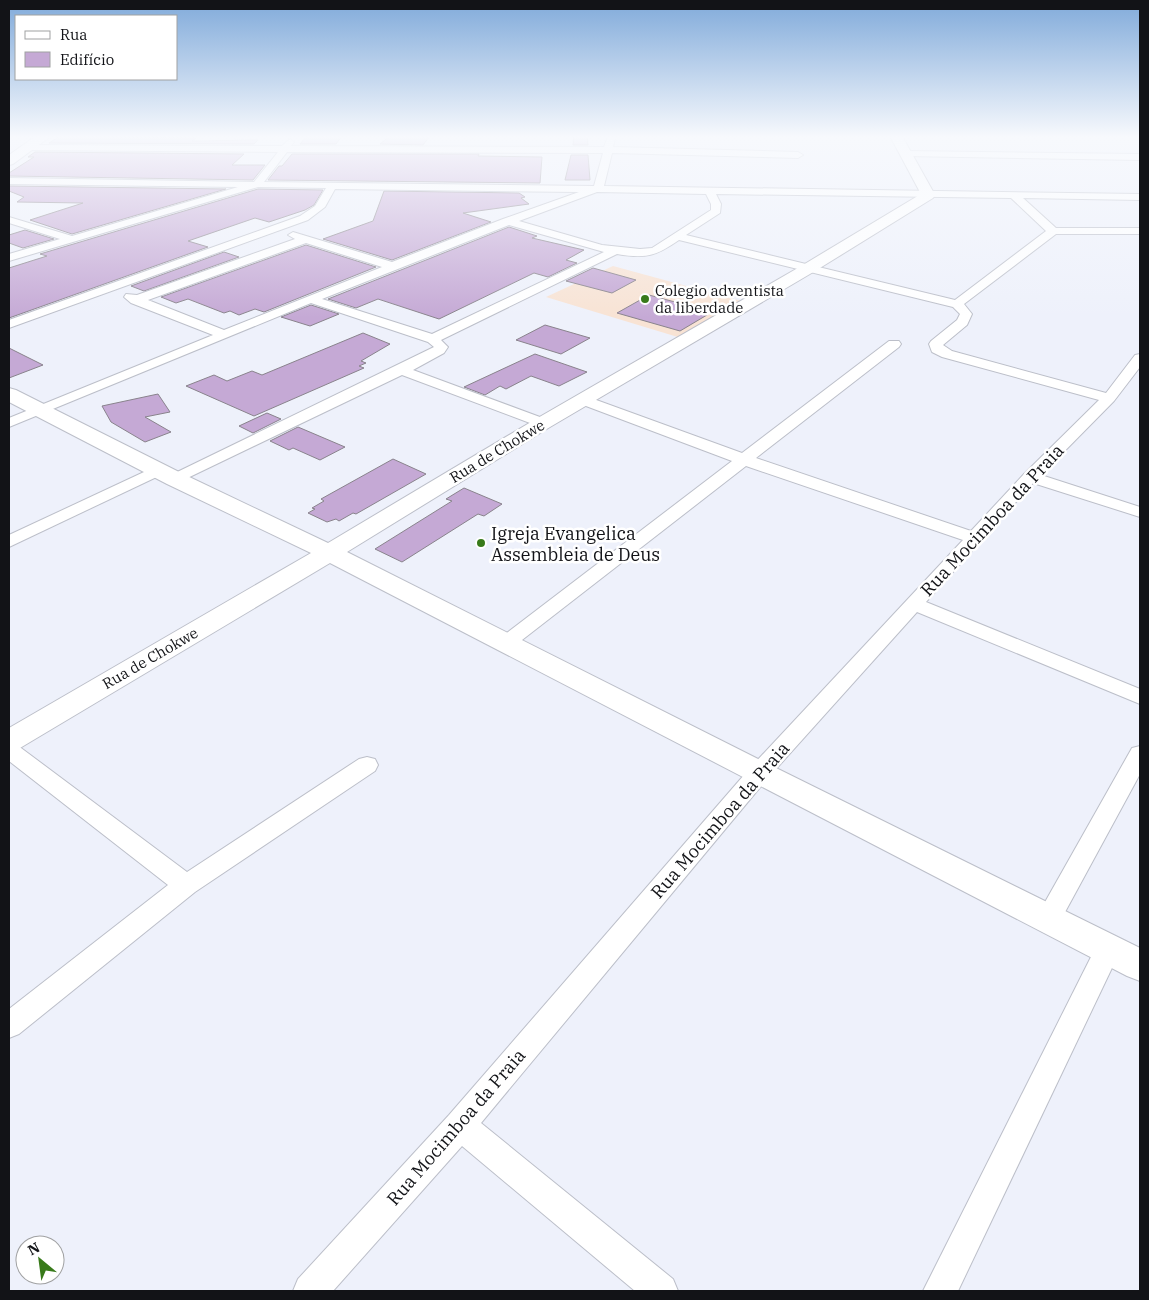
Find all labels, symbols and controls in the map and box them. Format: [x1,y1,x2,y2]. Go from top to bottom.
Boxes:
legend [15,15,178,80]
text: Rua [60,25,87,44]
text: Edifício [60,50,114,69]
place label: Colegio adventista da liberdade [655,281,784,317]
marker: Colegio adventista da liberdade [639,293,651,305]
street label: Rua de Chokwe [446,415,548,487]
street label: Rua Mocimboa da Praia [915,439,1069,601]
place label: Igreja Evangelica Assembleia de Deus [491,522,660,566]
marker: Igreja Evangelica Assembleia de Deus [475,537,487,549]
street label: Rua de Chokwe [99,623,201,693]
street label: Rua Mocimboa da Praia [646,737,794,903]
street label: Rua Mocimboa da Praia [382,1044,530,1210]
north arrow [15,1235,65,1285]
text: N [24,1238,43,1259]

